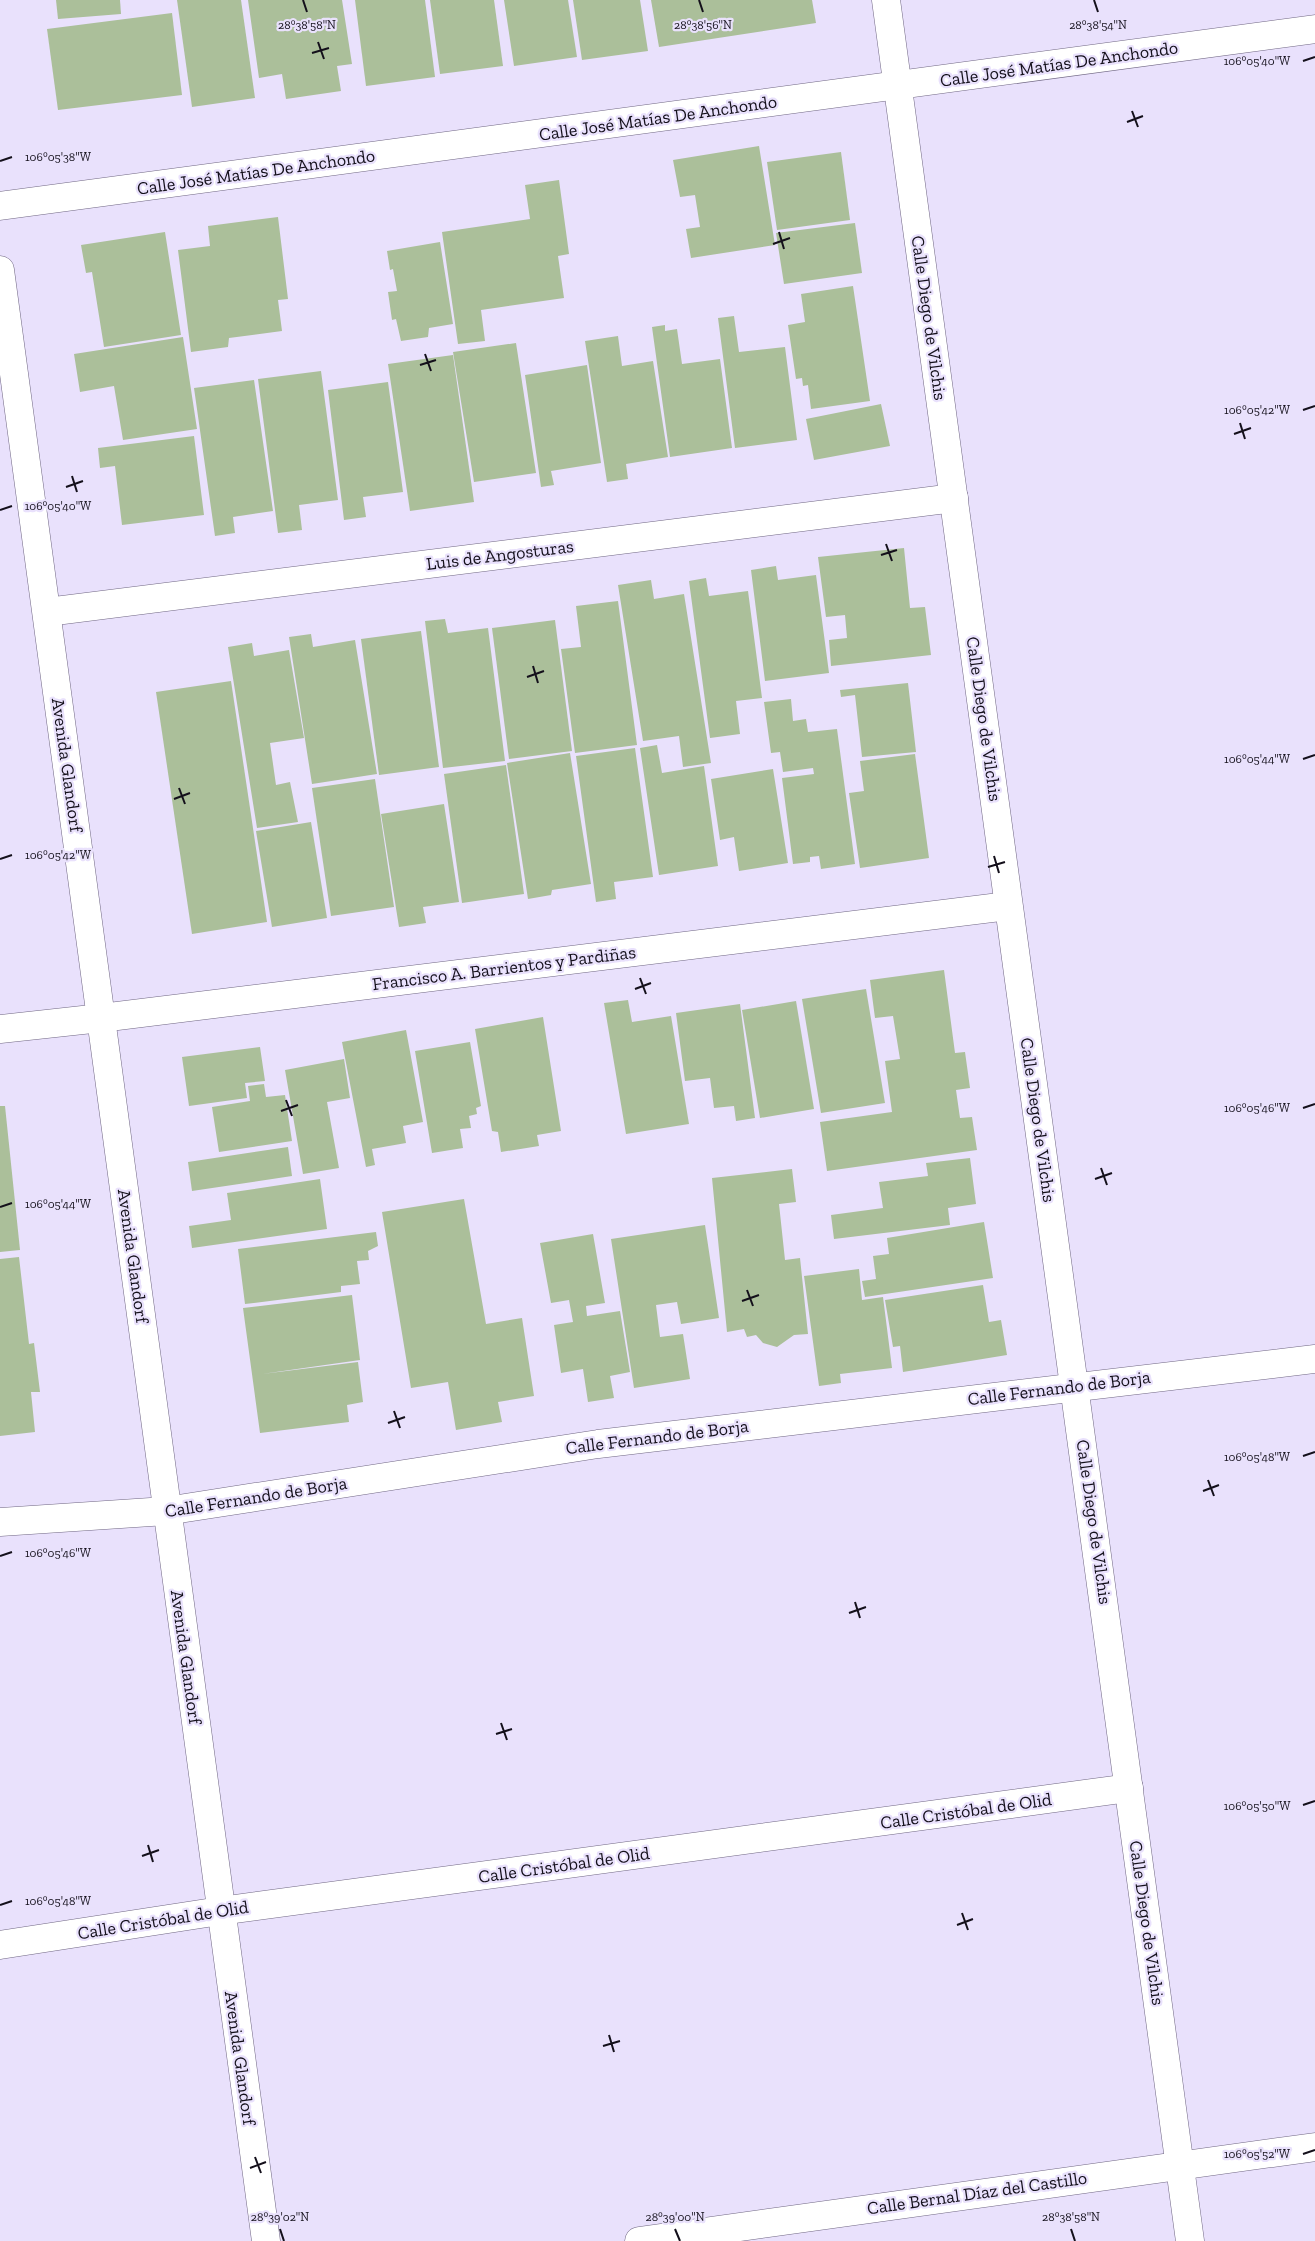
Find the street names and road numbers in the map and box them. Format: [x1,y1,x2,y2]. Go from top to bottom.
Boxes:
street label: Calle José Matías De Anchondo [939,36,1179,92]
street label: Calle José Matías De Anchondo [538,90,778,146]
street label: Calle José Matías De Anchondo [136,144,376,200]
street label: Calle Diego de Vilchis [907,234,951,402]
street label: Luis de Angosturas [425,535,575,575]
street label: Calle Diego de Vilchis [962,635,1006,803]
street label: Avenida Glandorf [47,697,87,835]
street label: Francisco A. Barrientos y Pardiñas [371,941,637,995]
street label: Calle Diego de Vilchis [1016,1036,1060,1204]
street label: Avenida Glandorf [113,1188,153,1326]
street label: Calle Fernando de Borja [966,1366,1152,1410]
street label: Calle Fernando de Borja [564,1415,750,1459]
street label: Calle Diego de Vilchis [1072,1438,1116,1606]
street label: Calle Fernando de Borja [163,1472,349,1522]
street label: Avenida Glandorf [166,1589,206,1727]
street label: Calle Cristóbal de Olid [879,1788,1053,1834]
street label: Calle Diego de Vilchis [1125,1839,1169,2007]
street label: Calle Cristóbal de Olid [477,1842,651,1888]
street label: Calle Cristóbal de Olid [76,1896,250,1944]
street label: Avenida Glandorf [220,1990,260,2128]
street label: Calle Bernal Díaz del Castillo [866,2167,1088,2219]

